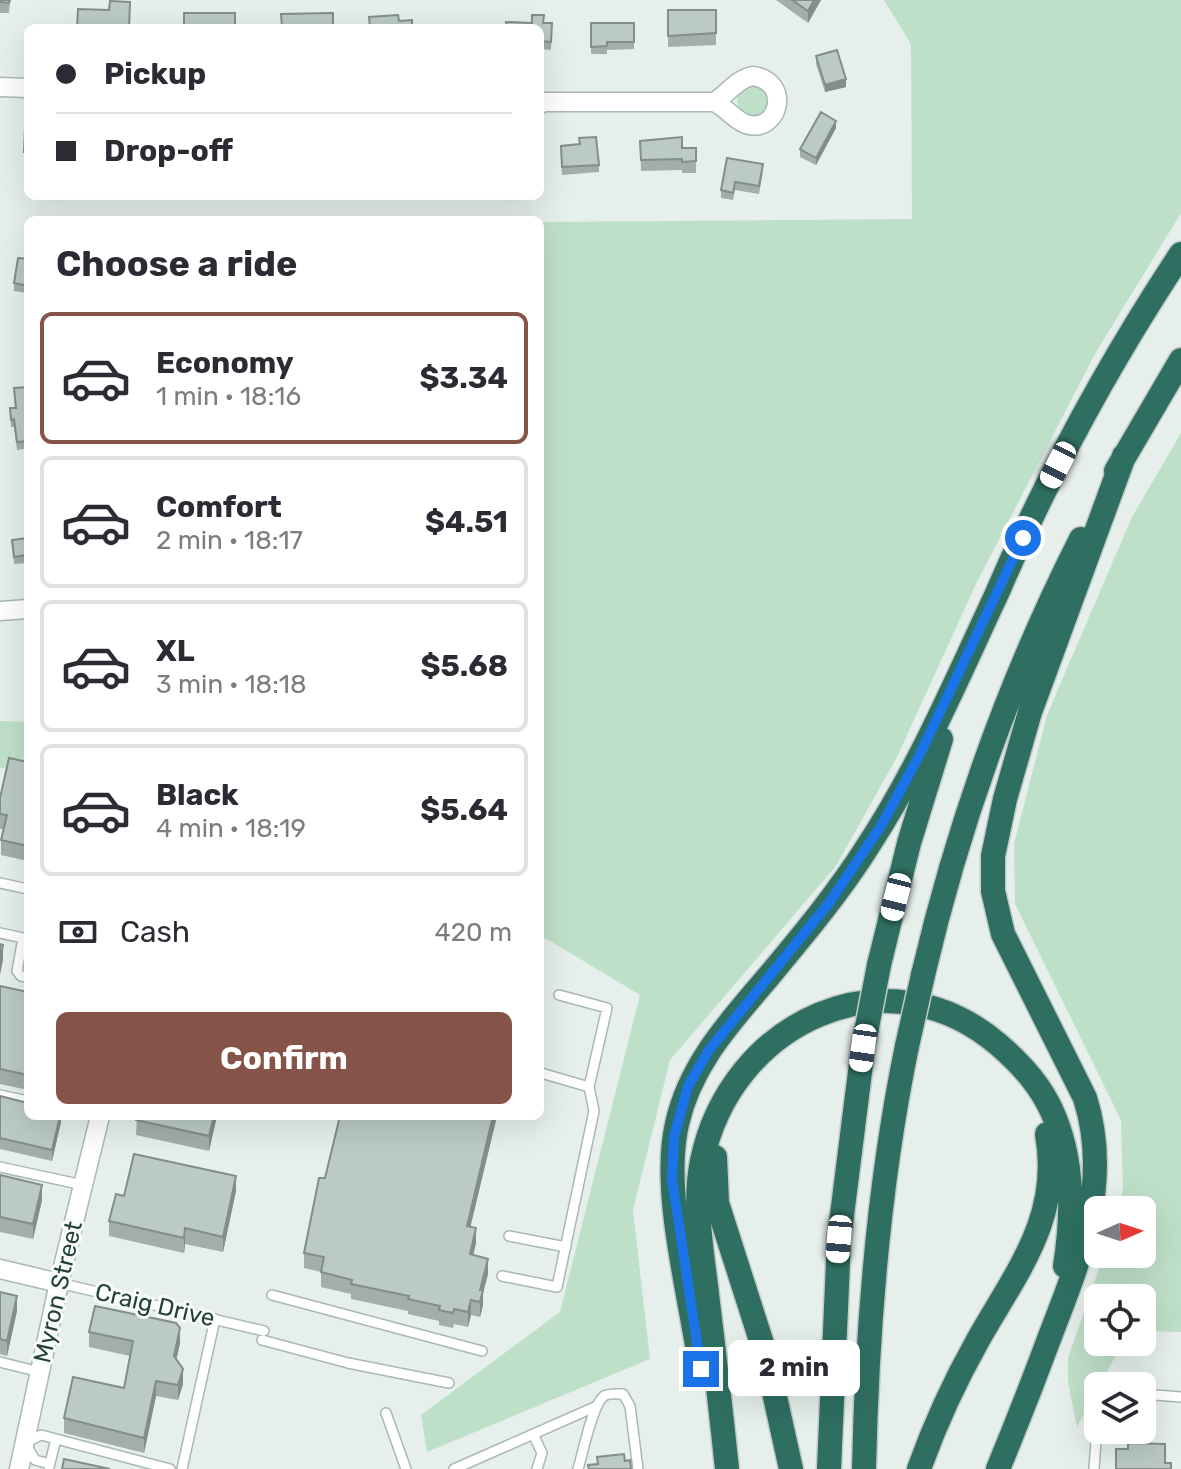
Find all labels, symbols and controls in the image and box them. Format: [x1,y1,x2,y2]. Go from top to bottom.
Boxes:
text: Pickup [104,56,206,92]
text: Drop-off [104,133,233,169]
text: Choose a ride [56,242,297,285]
icon: car [60,342,132,414]
text: Economy [156,345,294,381]
text: $3.34 [419,360,508,396]
text: 1 min · 18:16 [156,381,301,412]
car [1036,438,1080,492]
icon: car [60,486,132,558]
text: Comfort [156,489,282,525]
text: $4.51 [425,504,508,540]
route start [1005,520,1041,556]
text: 2 min · 18:17 [156,525,303,556]
icon: car [60,630,132,702]
text: XL [156,633,195,669]
text: $5.68 [421,648,508,684]
text: 3 min · 18:18 [156,669,306,700]
icon: car [60,774,132,846]
text: Black [156,777,239,813]
text: $5.64 [420,792,508,828]
text: 4 min · 18:19 [156,813,306,844]
car [879,871,913,923]
icon: cash [56,910,100,954]
text: Cash [120,914,190,950]
text: 420 m [435,917,512,948]
button: Confirm [56,1012,512,1104]
car [848,1023,878,1073]
north arrow [1084,1196,1156,1268]
map controls [1084,1196,1156,1444]
car [825,1214,853,1264]
street label: Myron Street [28,1218,88,1366]
street label: Craig Drive [92,1278,218,1332]
button: locate [1084,1284,1156,1356]
callout: 2 min [729,1341,861,1397]
route end [683,1351,719,1387]
text: 2 min [759,1352,829,1383]
button: layers [1084,1372,1156,1444]

